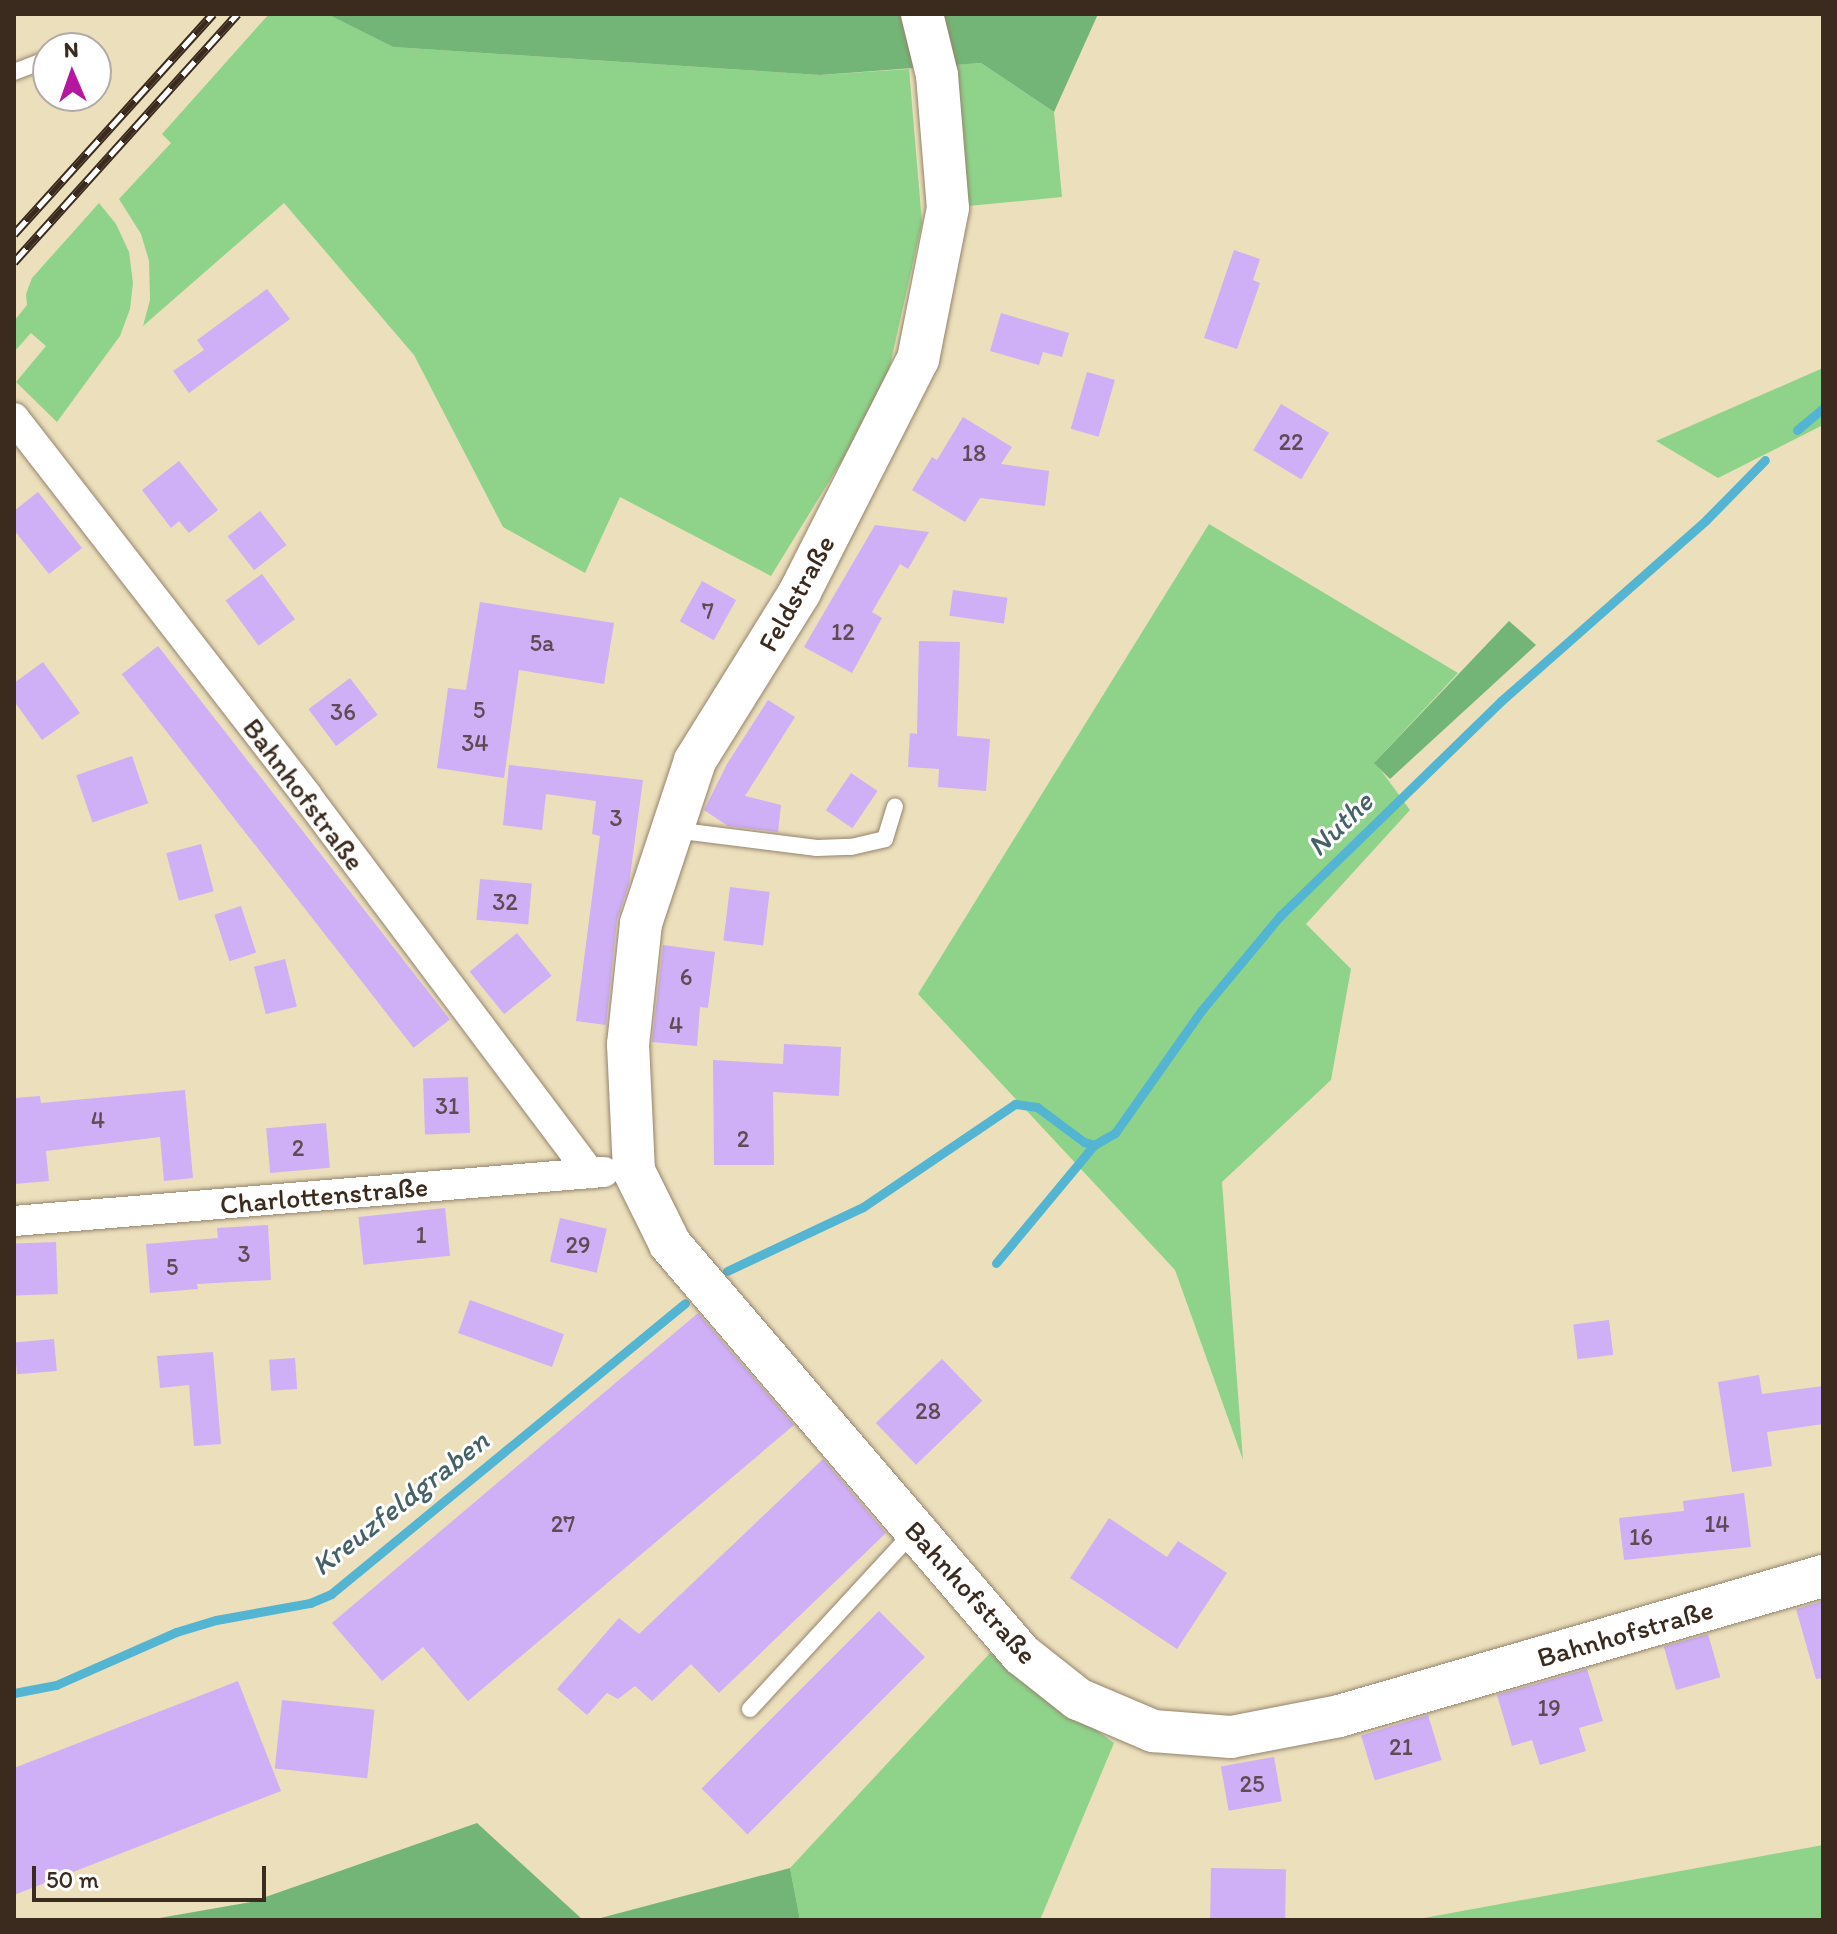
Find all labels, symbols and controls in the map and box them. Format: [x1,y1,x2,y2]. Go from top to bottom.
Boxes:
north arrow [32,32,112,112]
text: N [63,36,79,63]
house number: 22 [1278,428,1304,456]
house number: 18 [962,439,986,467]
street label: Feldstraße [750,529,842,657]
house number: 7 [702,597,714,625]
house number: 12 [831,618,855,646]
house number: 5a [529,629,555,657]
house number: 5 [473,696,485,724]
house number: 36 [330,698,356,726]
street label: Bahnhofstraße [236,711,372,877]
house number: 34 [461,729,489,757]
water label: Nuthe [1300,784,1380,864]
house number: 3 [609,804,623,832]
house number: 32 [492,888,518,916]
house number: 6 [680,963,692,991]
house number: 4 [669,1011,683,1039]
house number: 31 [435,1092,459,1120]
house number: 4 [91,1106,105,1134]
house number: 2 [737,1125,749,1153]
house number: 2 [292,1134,304,1162]
street label: Charlottenstraße [219,1169,429,1221]
house number: 1 [415,1221,427,1249]
house number: 29 [565,1231,591,1259]
house number: 3 [237,1240,251,1268]
house number: 5 [166,1253,178,1281]
house number: 28 [915,1397,941,1425]
water label: Kreuzfeldgraben [304,1423,496,1583]
house number: 27 [551,1510,575,1538]
house number: 14 [1704,1510,1730,1538]
street label: Bahnhofstraße [898,1513,1044,1671]
house number: 16 [1629,1523,1653,1551]
street label: Bahnhofstraße [1533,1592,1717,1674]
house number: 19 [1537,1694,1561,1722]
house number: 21 [1389,1733,1413,1761]
house number: 25 [1239,1770,1265,1798]
scale bar [36,1850,270,1900]
text: 50 m [46,1865,99,1894]

